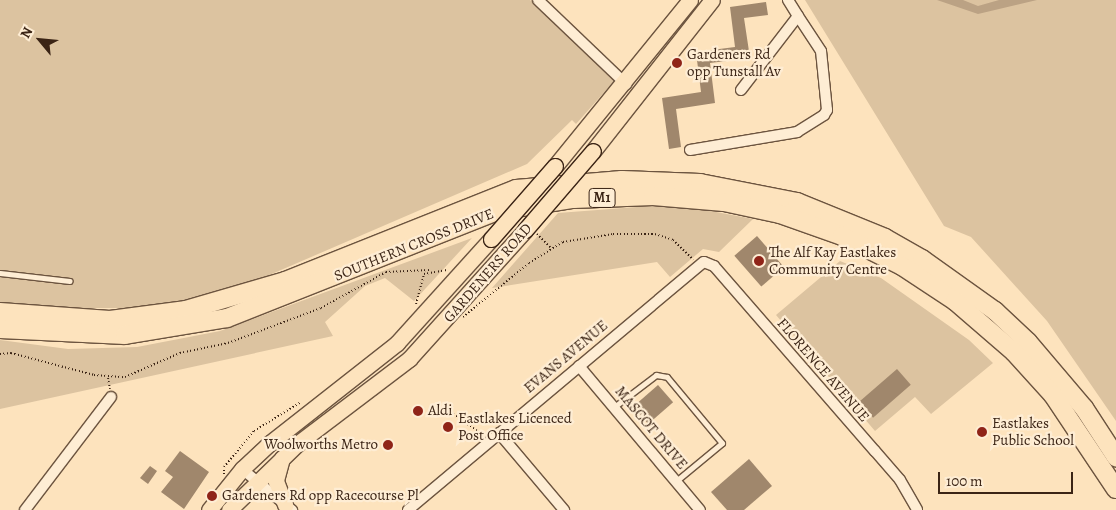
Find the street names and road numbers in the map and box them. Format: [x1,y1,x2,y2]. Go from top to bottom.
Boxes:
road number: M1 [588,187,616,210]
street label: SOUTHERN CROSS DRIVE [332,205,496,285]
street label: GARDENERS ROAD [440,220,536,326]
street label: FLORENCE AVENUE [773,314,873,426]
street label: EVANS AVENUE [520,317,612,397]
street label: MASCOT DRIVE [611,383,691,473]

